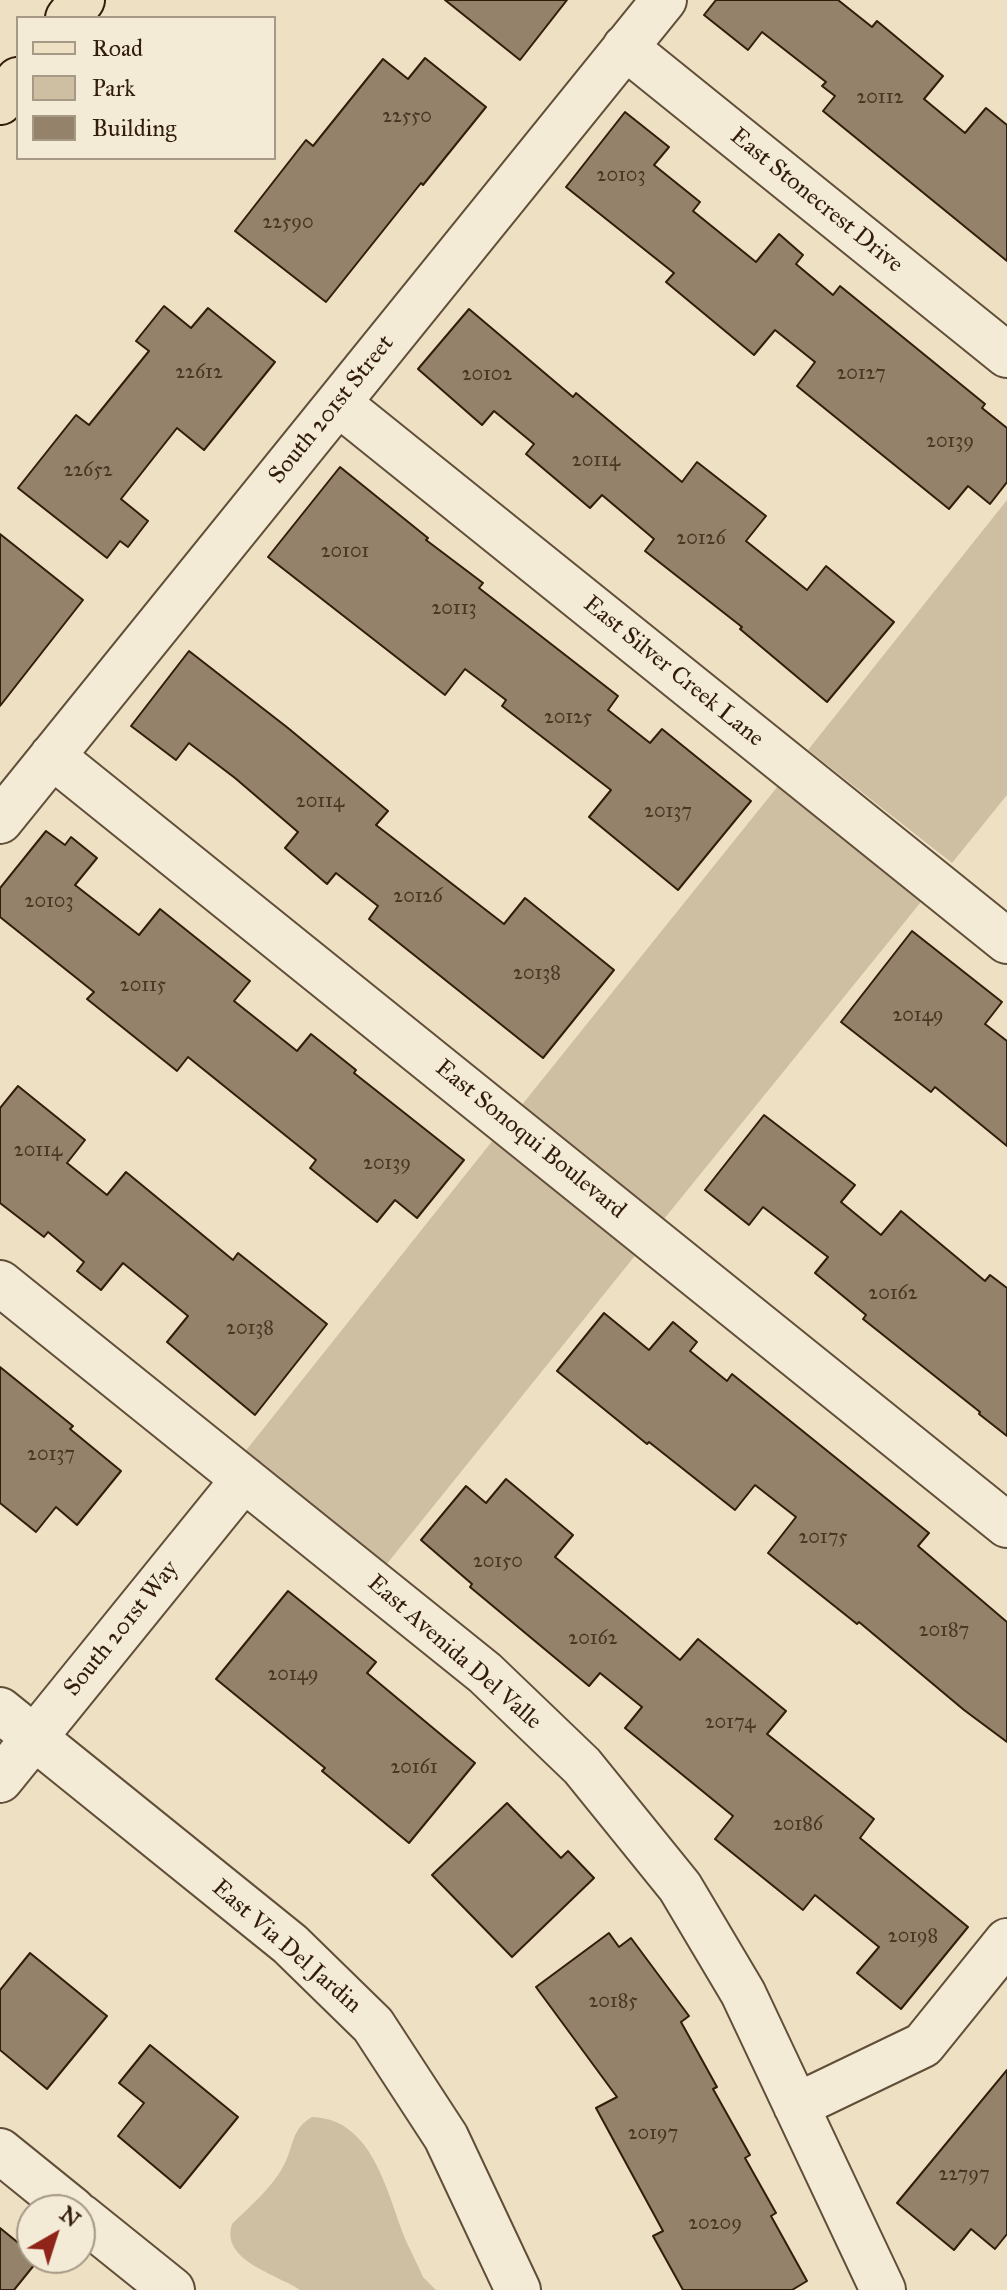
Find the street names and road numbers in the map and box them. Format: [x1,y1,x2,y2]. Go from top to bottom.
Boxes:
street label: East Stonecrest Drive [724,122,908,280]
street label: South 201st Street [263,330,401,490]
street label: East Silver Creek Lane [577,590,769,754]
street label: East Sonoqui Boulevard [429,1054,631,1226]
street label: South 201st Way [59,1555,185,1703]
street label: East Avenida Del Valle [361,1569,547,1737]
street label: East Via Del Jardin [205,1874,367,2020]

